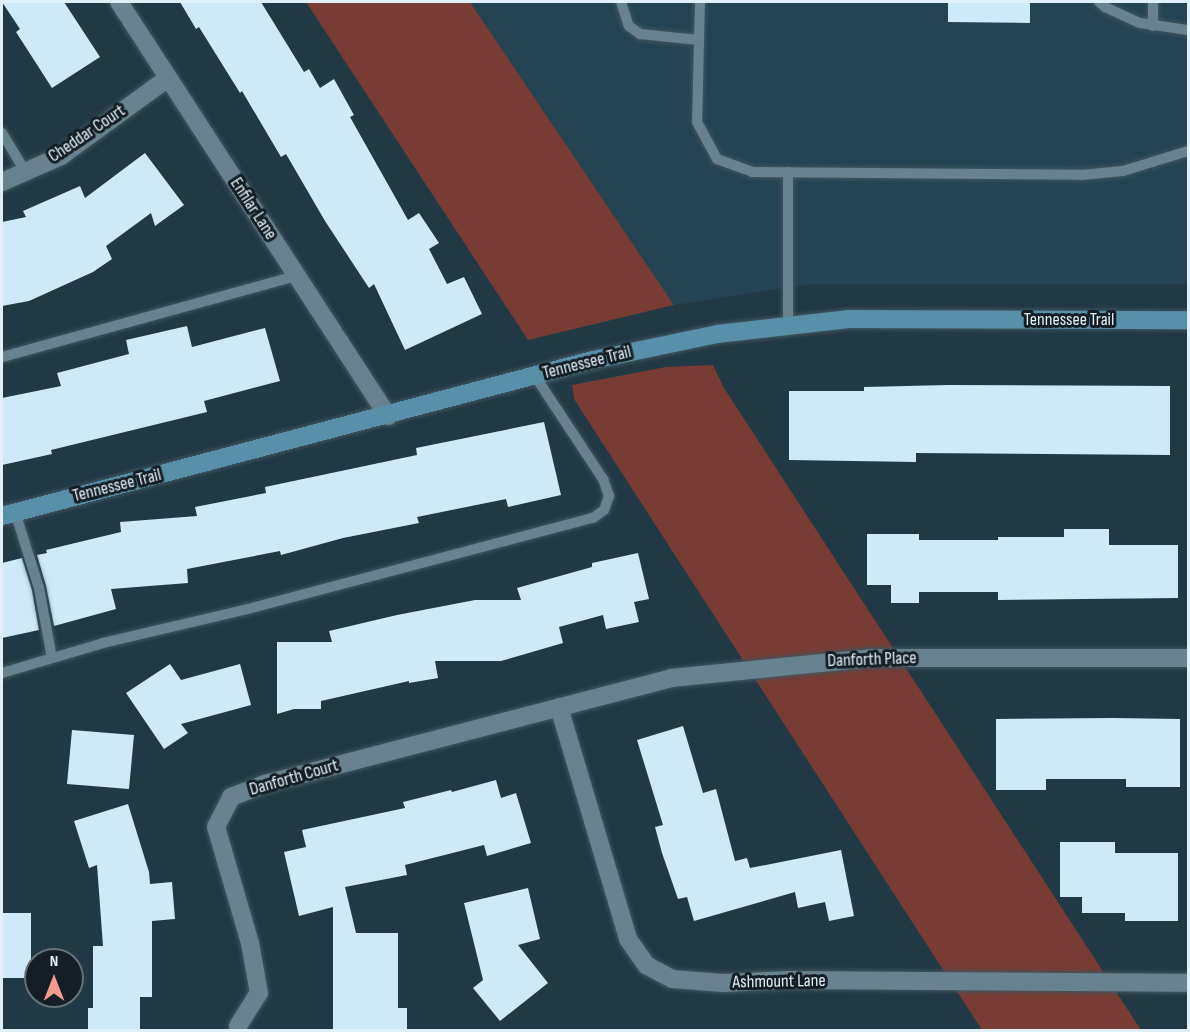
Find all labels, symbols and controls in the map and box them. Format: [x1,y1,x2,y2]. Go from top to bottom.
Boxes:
street label: Cheddar Court [44,100,130,168]
street label: Enfilar Lane [225,174,281,244]
street label: Tennessee Trail [1024,309,1114,331]
street label: Tennessee Trail [540,342,634,384]
street label: Tennessee Trail [70,465,164,507]
street label: Danforth Place [827,648,917,672]
street label: Danforth Court [247,755,341,801]
north arrow [24,948,84,1008]
text: N [50,952,58,971]
street label: Ashmount Lane [732,970,826,994]

